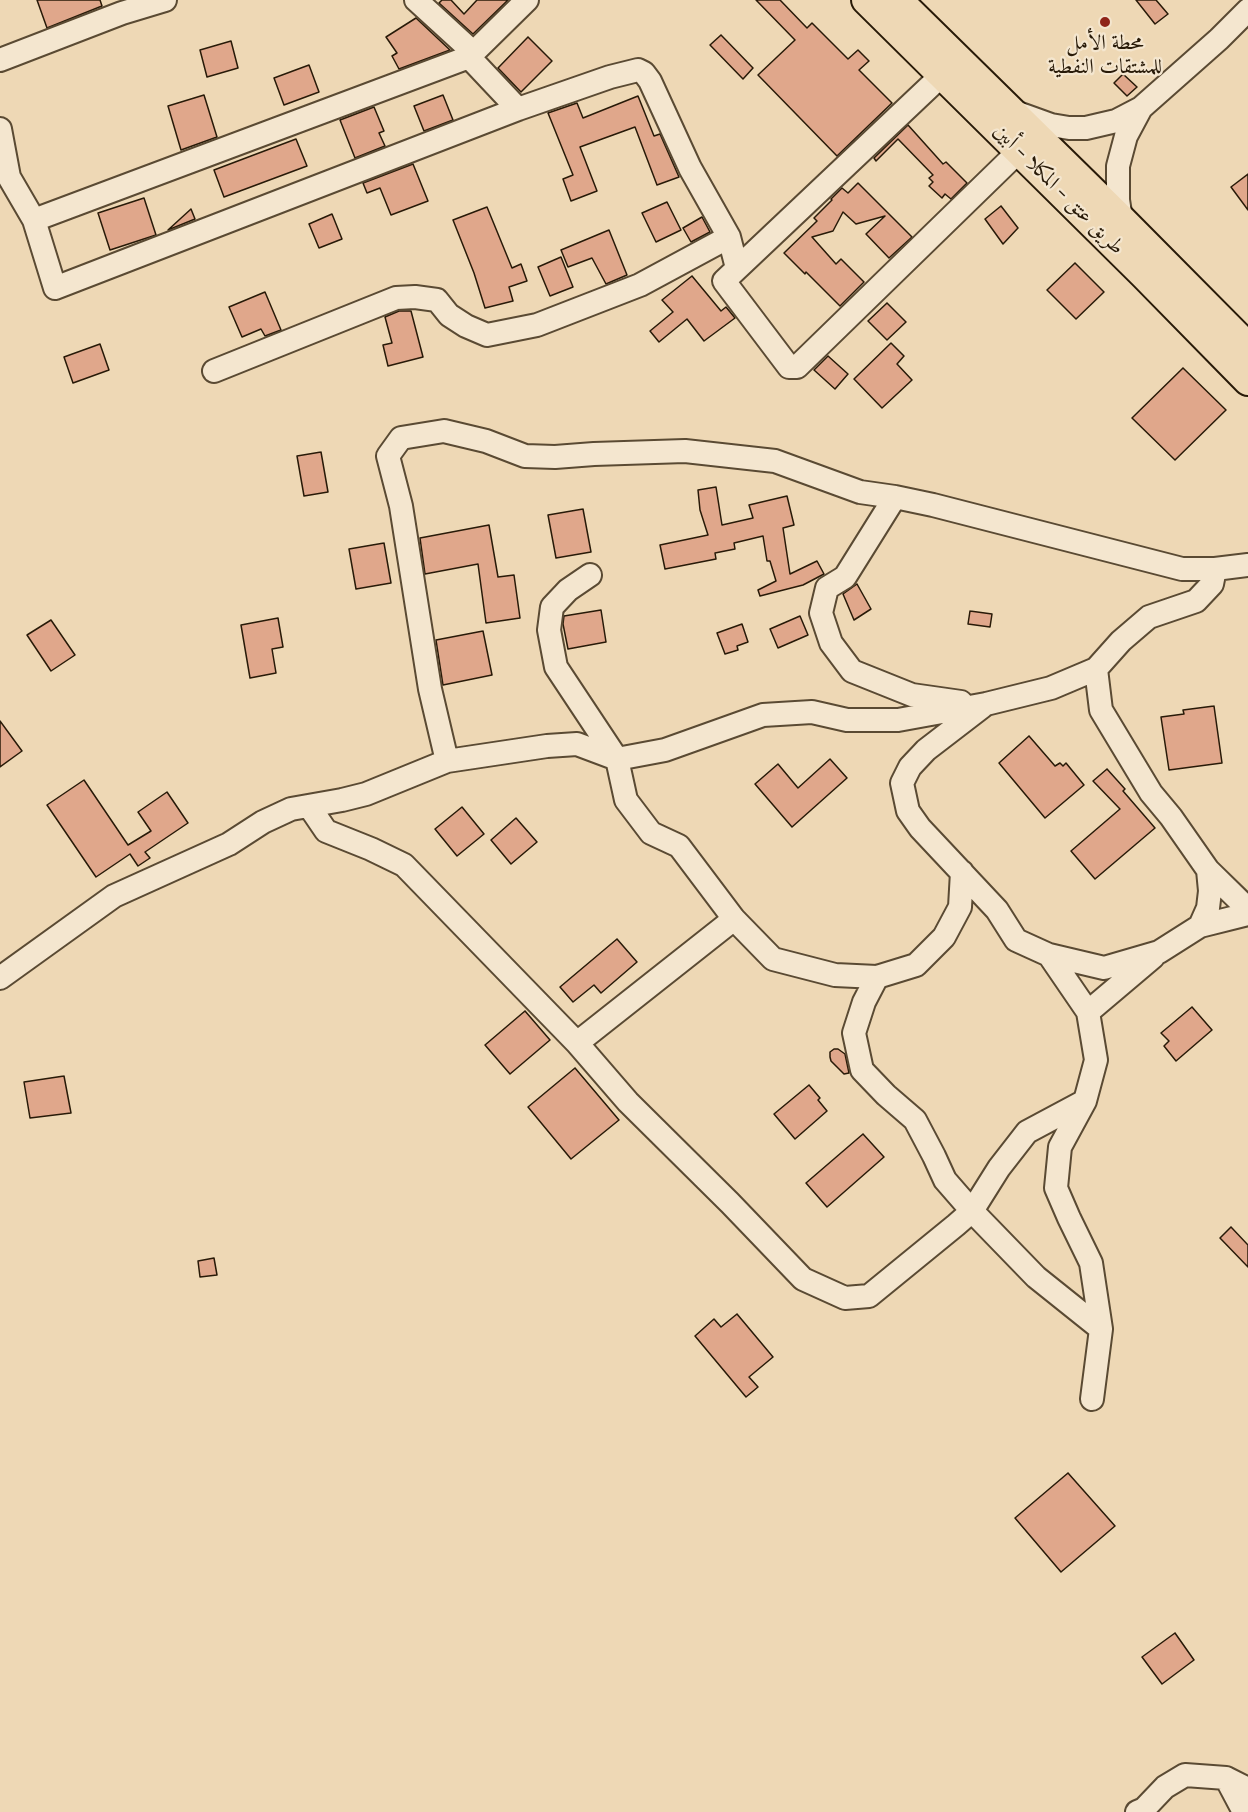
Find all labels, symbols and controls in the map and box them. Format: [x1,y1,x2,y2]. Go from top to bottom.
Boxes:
marker: محطة الأمل للمشتقات النفطية [1098,15,1112,29]
place label: محطة الأمل للمشتقات النفطية [1048,31,1162,81]
street label: طريق عتق - المكلا - أبين [987,119,1129,261]

